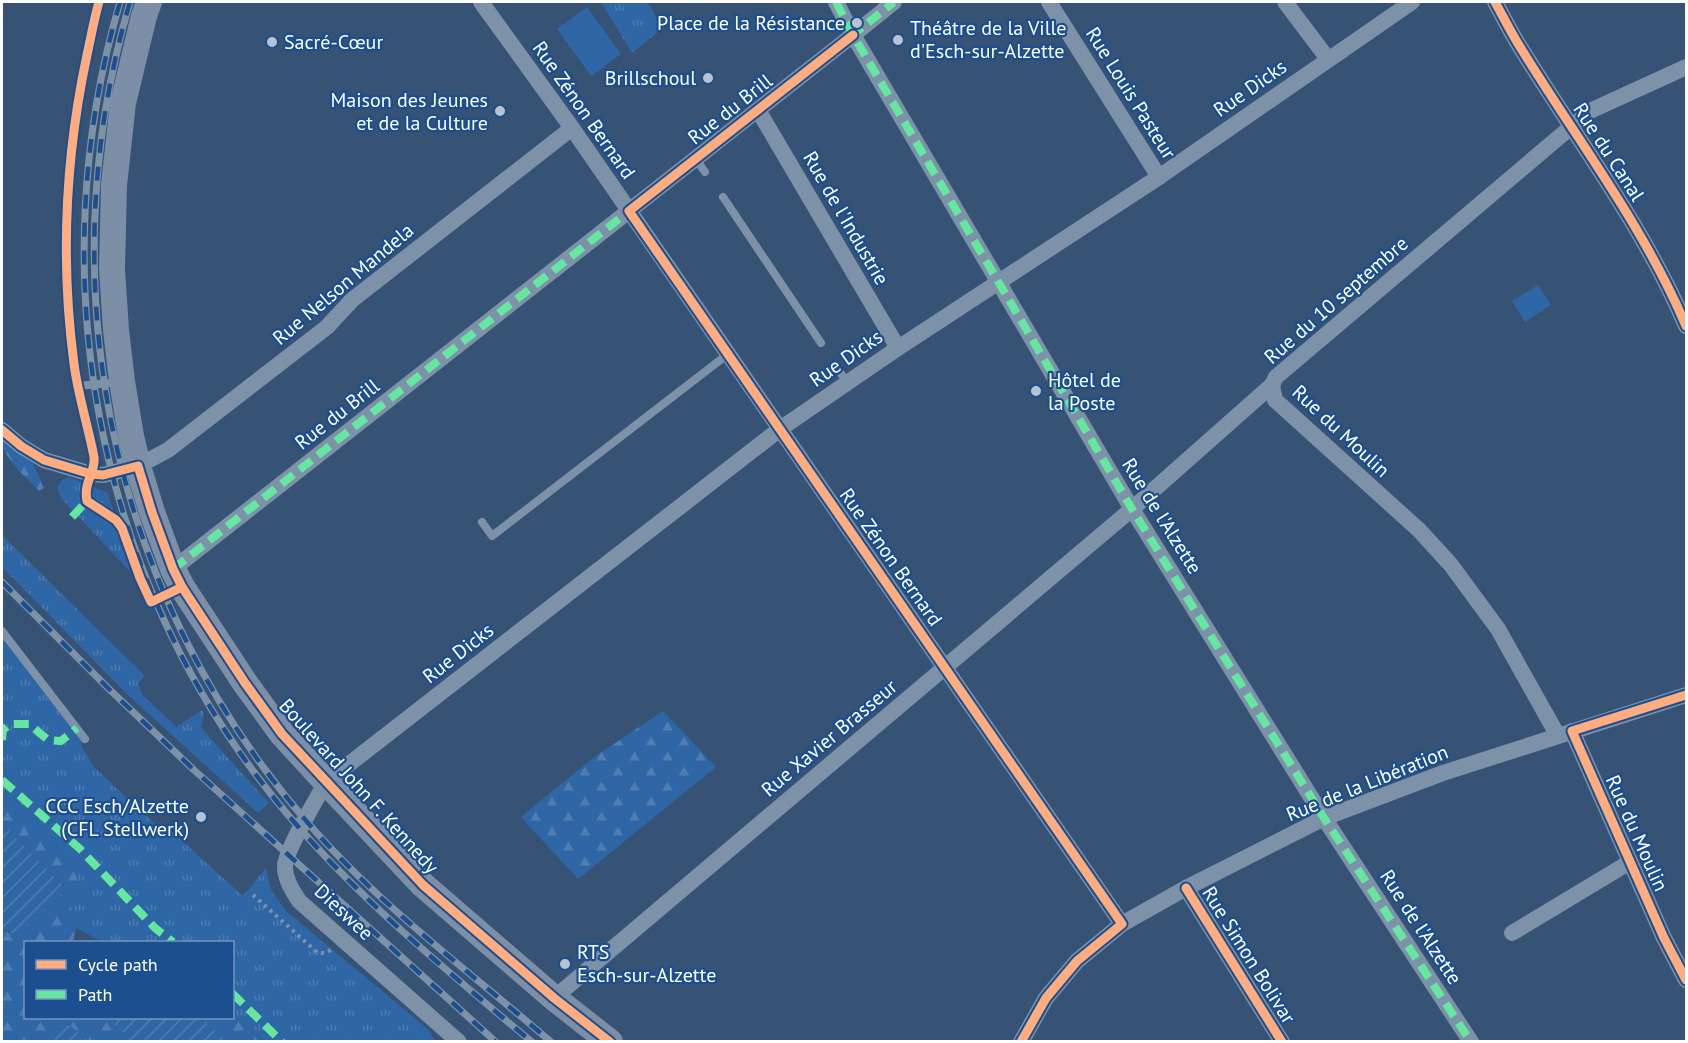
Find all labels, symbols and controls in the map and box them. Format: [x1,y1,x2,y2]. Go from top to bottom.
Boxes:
place label: Place de la Résistance [657,10,845,36]
place label: Théâtre de la Ville d'Esch-sur-Alzette [910,15,1067,64]
marker: Place de la Résistance [850,16,864,30]
street label: Rue Louis Pasteur [1080,22,1182,164]
place label: Sacré-Cœur [284,29,383,55]
marker: Théâtre de la Ville d'Esch-sur-Alzette [891,33,905,47]
marker: Sacré-Cœur [265,35,279,49]
street label: Rue Zénon Bernard [527,36,641,184]
street label: Rue Dicks [1208,53,1292,123]
place label: Brillschoul [605,65,696,91]
street label: Rue du Brill [682,68,778,150]
marker: Brillschoul [701,71,715,85]
place label: Maison des Jeunes et de la Culture [331,87,488,136]
street label: Rue du Canal [1567,98,1651,206]
marker: Maison des Jeunes et de la Culture [493,104,507,118]
street label: Rue de l'Industrie [797,146,895,290]
street label: Rue Nelson Mandela [267,217,419,351]
street label: Rue du 10 septembre [1259,230,1413,370]
street label: Rue Dicks [804,323,888,393]
place label: Hôtel de la Poste [1048,367,1121,416]
street label: Rue du Brill [289,373,385,455]
street label: Rue du Moulin [1287,379,1395,483]
marker: Hôtel de la Poste [1029,384,1043,398]
street label: Rue de l'Alzette [1116,453,1208,579]
street label: Rue Zénon Bernard [834,483,948,631]
street label: Rue Dicks [417,617,499,689]
street label: Rue Xavier Brasseur [756,673,902,802]
street label: Boulevard John F. Kennedy [273,693,445,880]
street label: Rue de la Libération [1282,739,1452,827]
street label: Rue du Moulin [1600,771,1674,895]
place label: CCC Esch/Alzette (CFL Stellwerk) [45,793,189,842]
marker: CCC Esch/Alzette (CFL Stellwerk) [194,810,208,824]
street label: Rue de l'Alzette [1374,865,1468,989]
street label: Dieswee [309,878,379,946]
street label: Rue Simon Bolivar [1196,881,1302,1029]
place label: RTS Esch-sur-Alzette [577,939,716,988]
legend [24,941,234,1019]
text: Cycle path [78,953,158,976]
marker: RTS Esch-sur-Alzette [558,957,572,971]
text: Path [78,983,112,1006]

